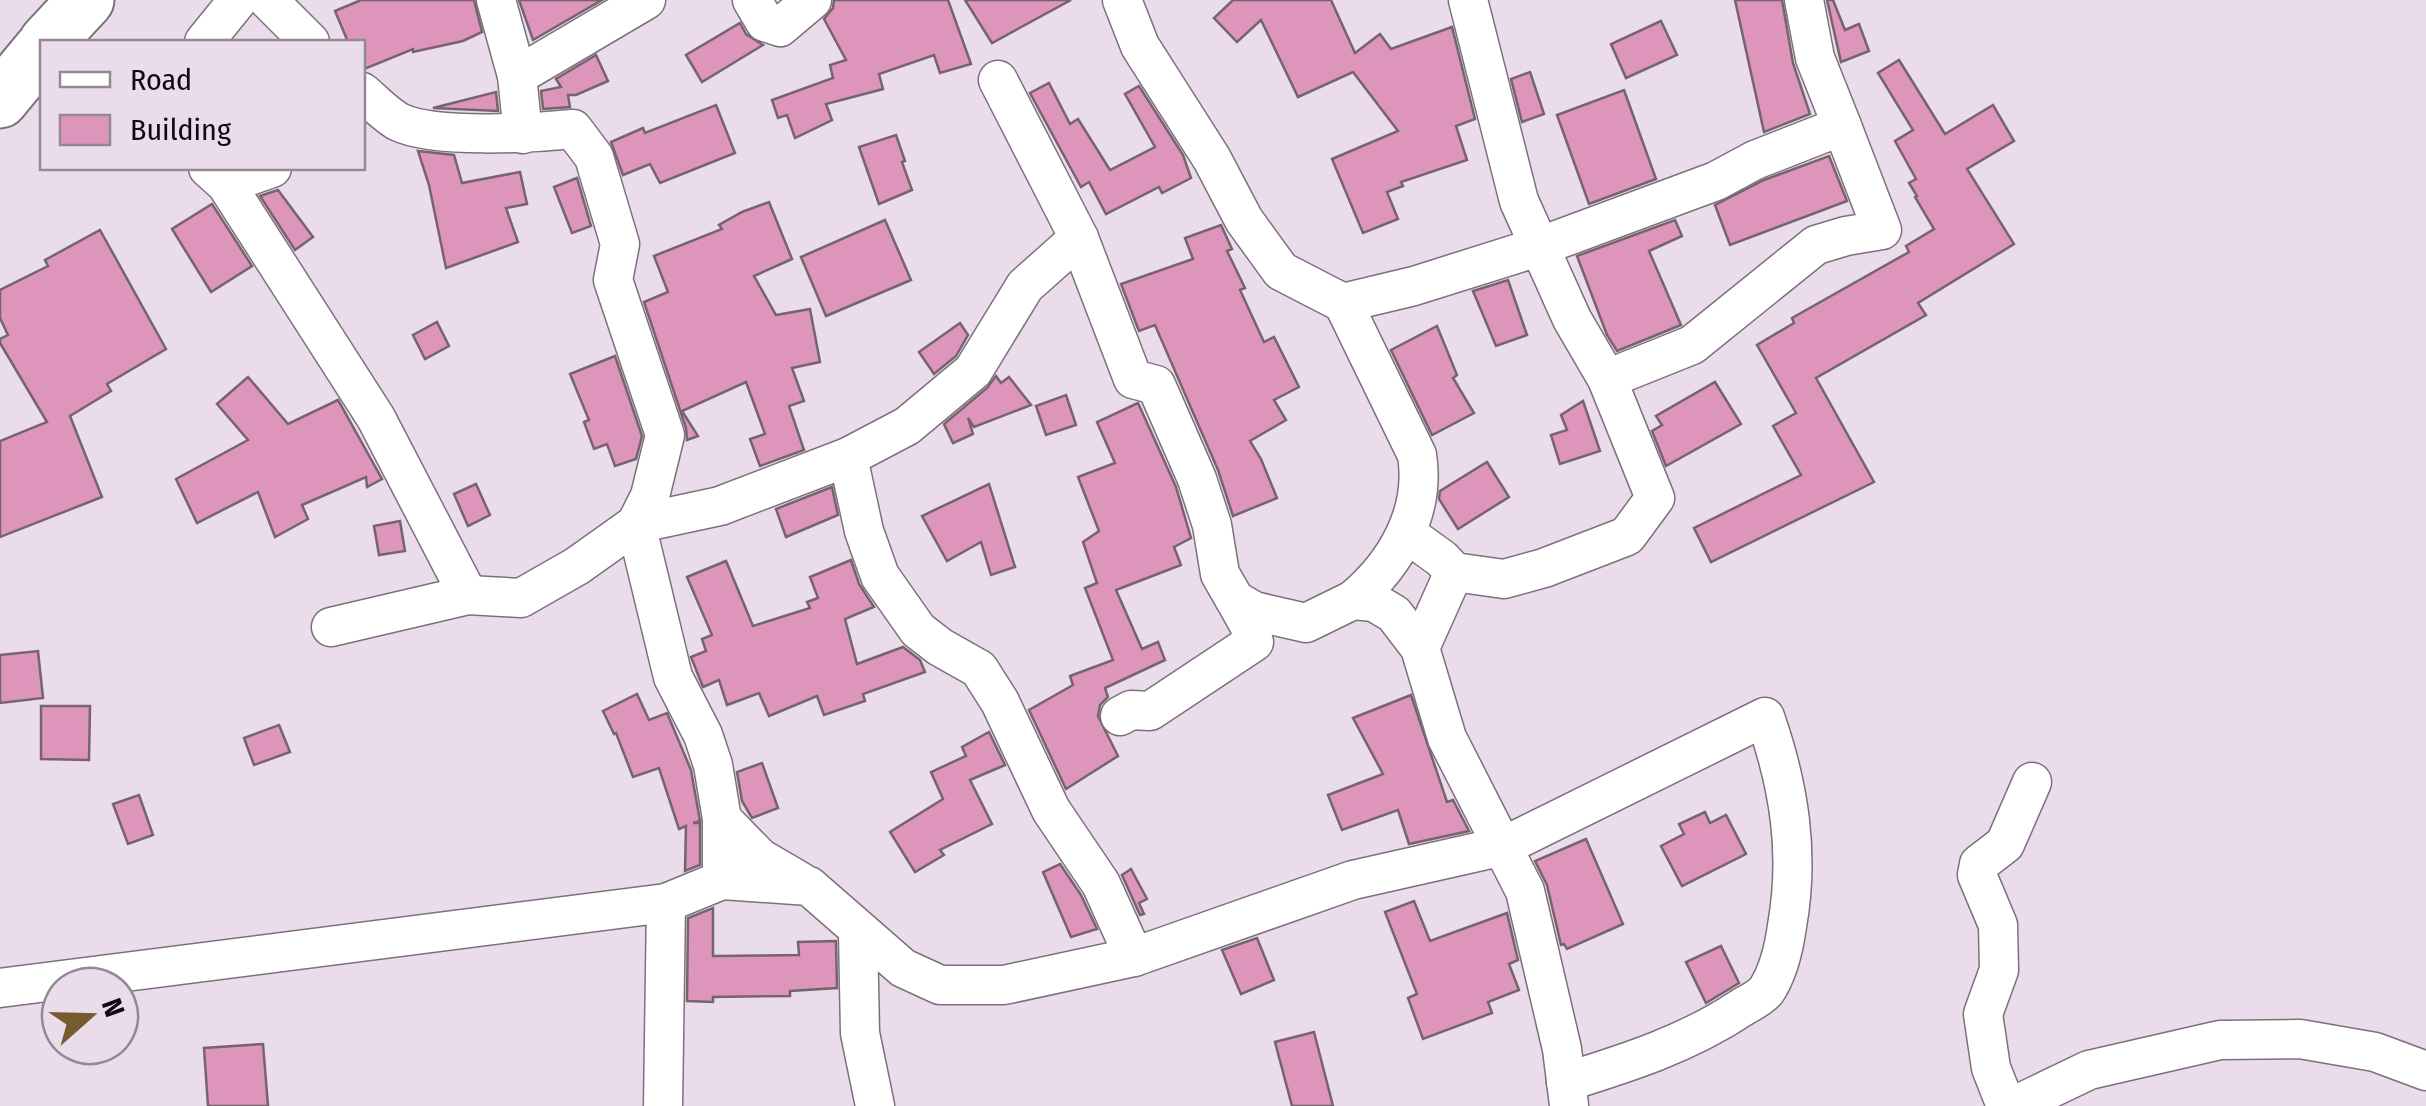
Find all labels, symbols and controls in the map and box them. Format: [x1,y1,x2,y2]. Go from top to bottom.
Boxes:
legend [40,40,365,170]
text: Road [130,62,192,98]
text: Building [130,112,232,148]
north arrow [40,966,140,1066]
text: N [95,994,131,1021]

